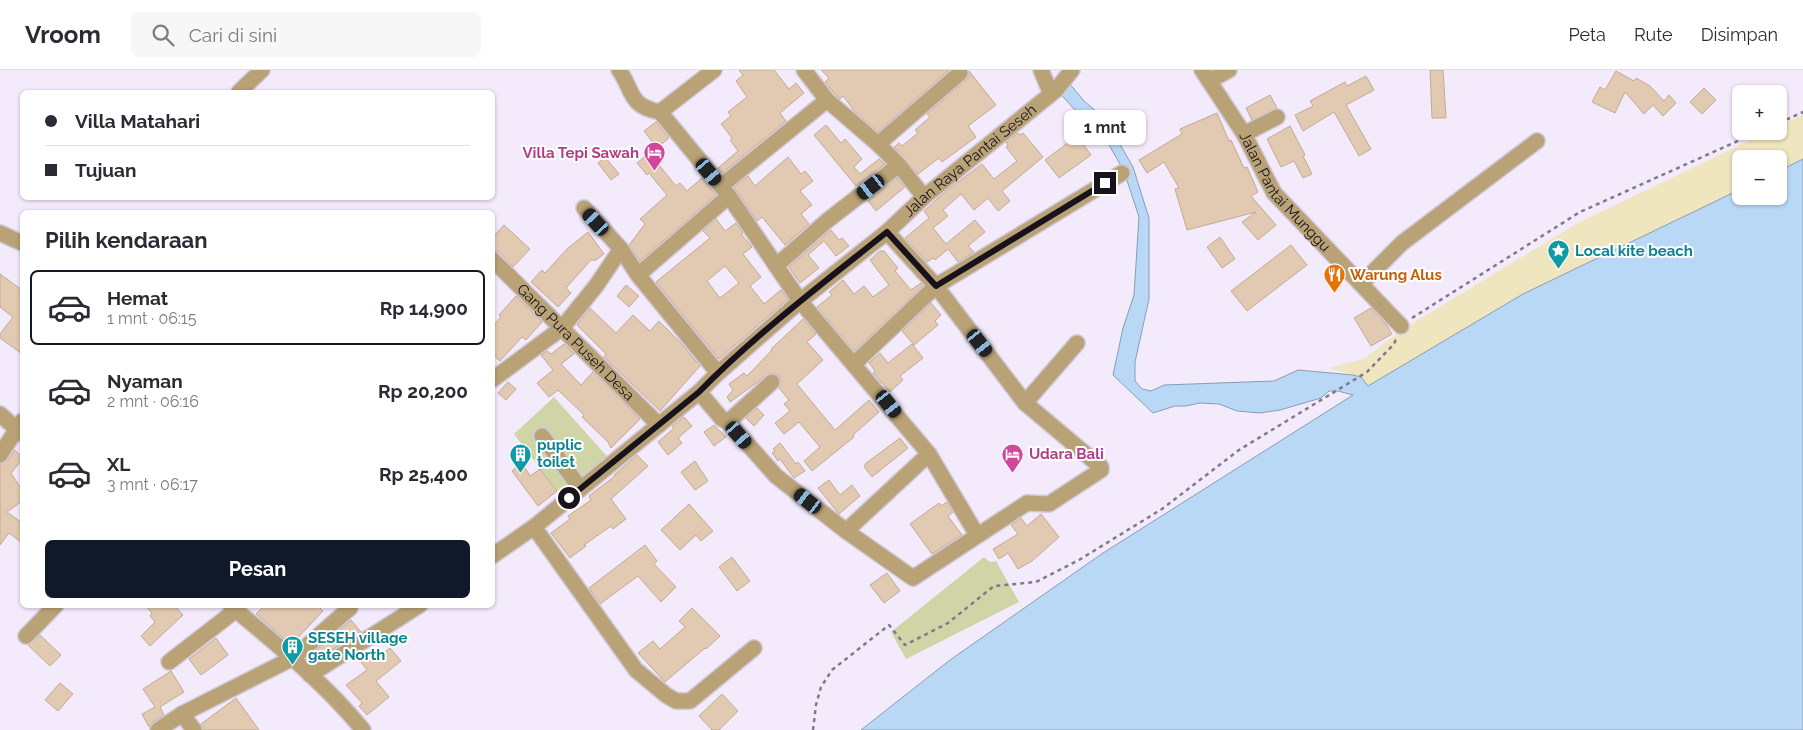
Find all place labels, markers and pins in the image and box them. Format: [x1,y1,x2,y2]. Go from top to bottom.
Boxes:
hotel icon: Villa Tepi Sawah [643,141,667,172]
place label: Villa Tepi Sawah [522,144,639,162]
place icon: Local kite beach [1547,239,1571,270]
place label: Local kite beach [1575,242,1693,260]
restaurant icon: Warung Alus [1322,263,1346,294]
place label: Warung Alus [1350,266,1442,284]
place label: puplic toilet [537,436,583,471]
building icon: puplic toilet [509,442,533,473]
hotel icon: Udara Bali [1001,442,1025,473]
place label: Udara Bali [1029,445,1104,463]
place label: SESEH village gate North [308,629,408,664]
building icon: SESEH village gate North [280,635,304,666]

